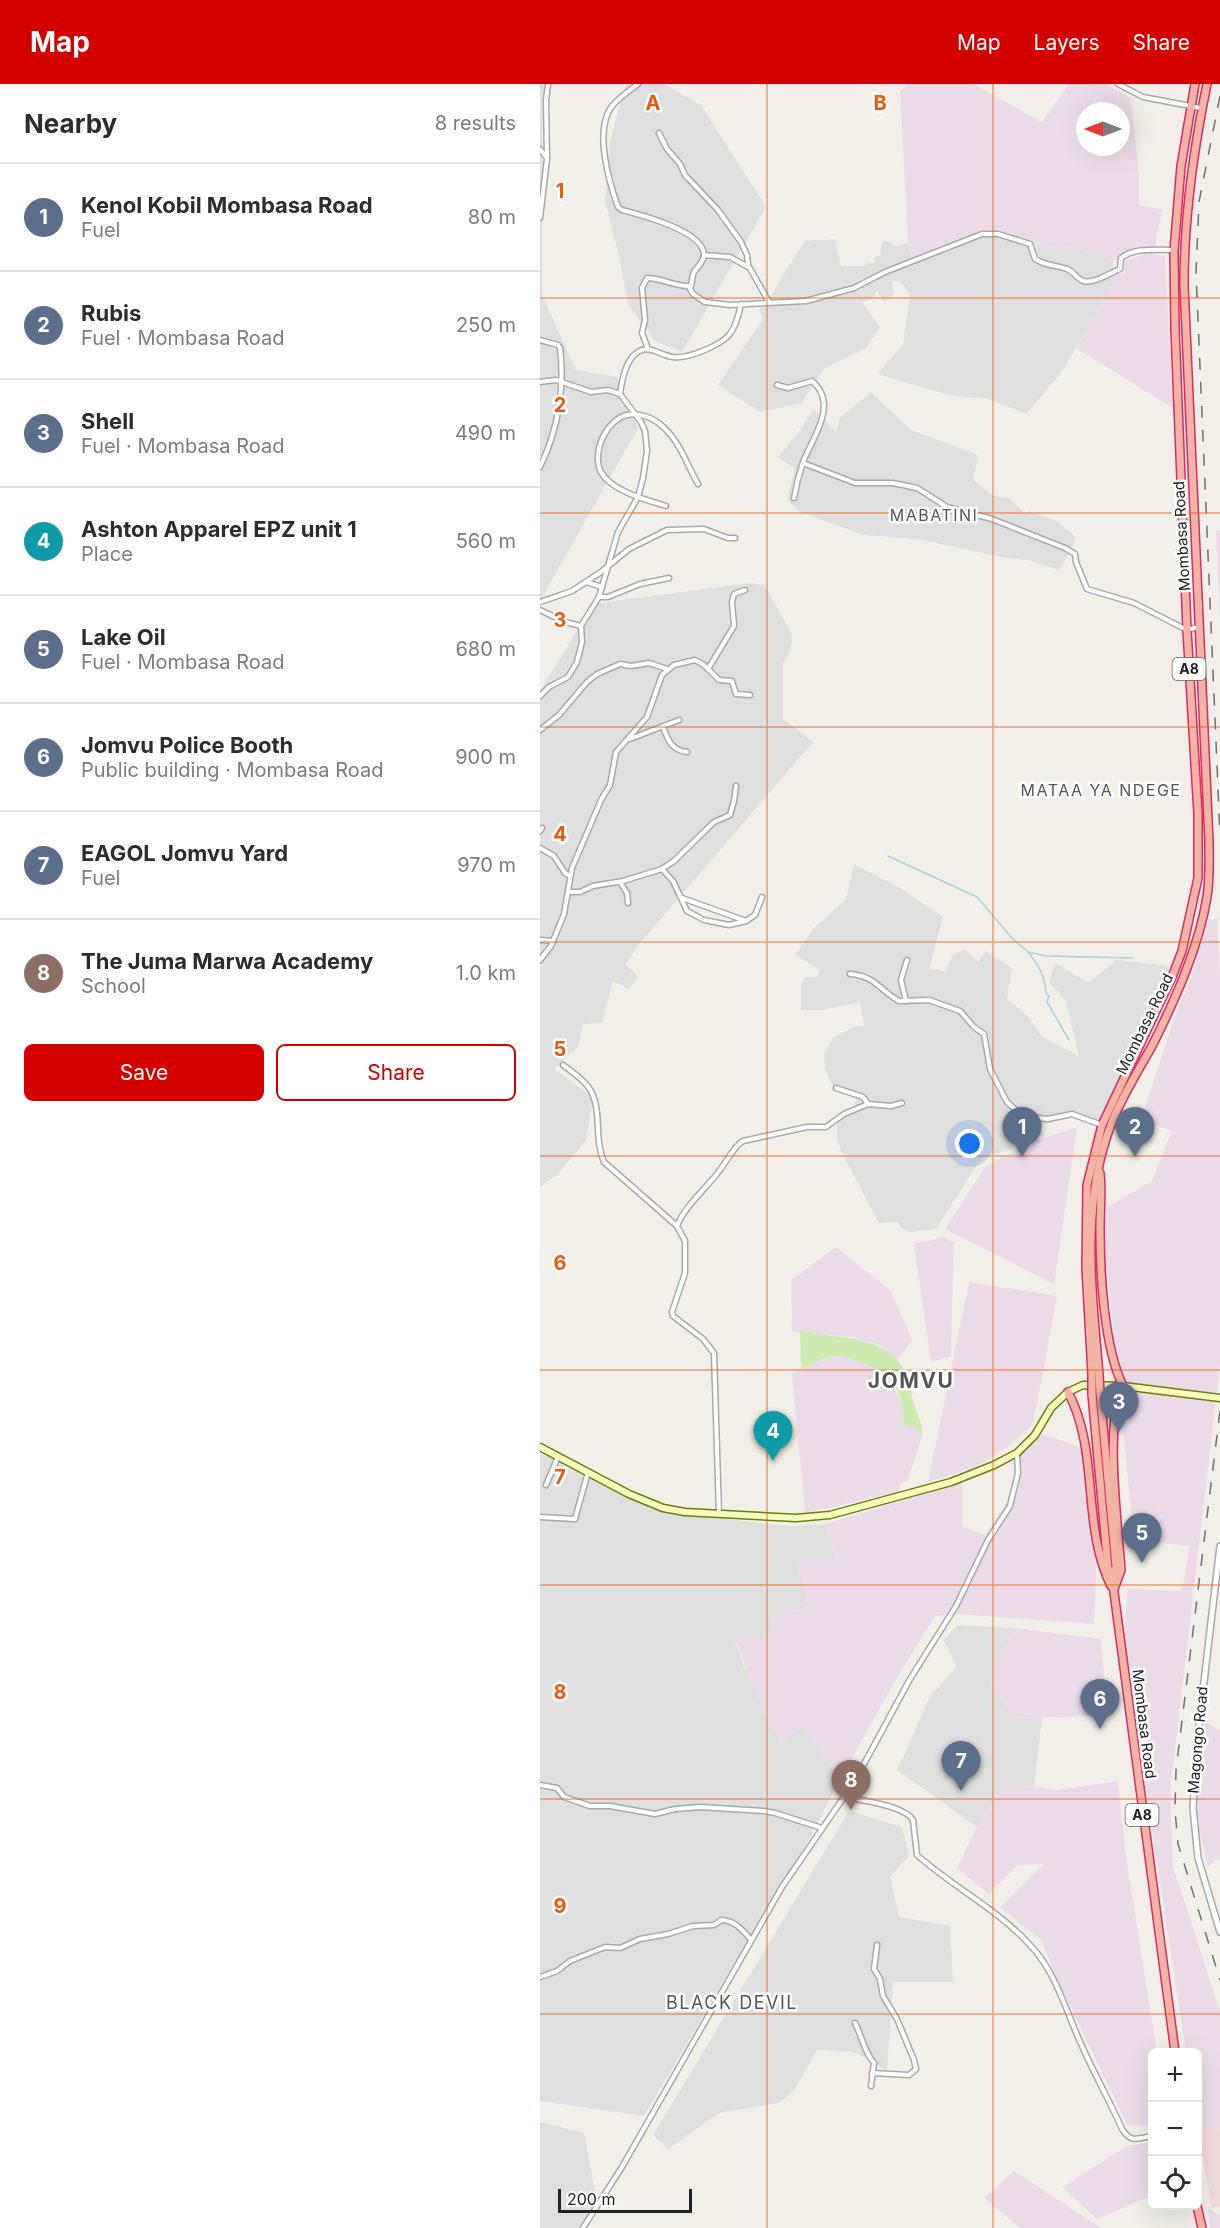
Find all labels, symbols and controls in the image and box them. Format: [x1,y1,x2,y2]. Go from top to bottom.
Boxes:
text: Map [30,25,90,59]
text: Map [957,30,1001,55]
text: Layers [1034,30,1100,55]
text: Share [1133,30,1190,55]
text: A [646,91,661,115]
text: B [873,91,887,115]
north arrow [1076,102,1130,156]
text: Nearby [24,108,117,139]
text: 8 results [435,111,516,135]
text: 1 [556,179,564,203]
text: Kenol Kobil Mombasa Road [81,192,373,218]
text: 1 [39,205,48,229]
text: 80 m [468,205,516,229]
text: Fuel [81,218,120,242]
text: Rubis [81,300,141,326]
text: 2 [37,313,50,337]
text: 250 m [456,313,516,337]
text: Fuel · Mombasa Road [81,326,284,350]
text: 2 [554,393,566,417]
text: Shell [81,408,134,434]
text: 3 [37,421,50,445]
text: 490 m [455,421,516,445]
text: Fuel · Mombasa Road [81,434,284,458]
street label: Mombasa Road [1169,481,1194,592]
district label: MABATINI [890,505,978,525]
text: Ashton Apparel EPZ unit 1 [81,516,357,542]
text: 4 [37,529,50,553]
text: 560 m [456,529,516,553]
text: Place [81,542,133,566]
text: 3 [554,608,566,632]
text: Lake Oil [81,624,166,650]
text: 5 [37,637,50,661]
text: 680 m [455,637,516,661]
text: Fuel · Mombasa Road [81,650,284,674]
road number: A8 [1172,658,1206,680]
text: Jomvu Police Booth [81,732,293,758]
text: 6 [37,745,50,769]
text: 900 m [455,745,516,769]
text: Public building · Mombasa Road [81,758,383,782]
district label: MATAA YA NDEGE [1021,780,1181,800]
text: 4 [553,822,567,846]
text: EAGOL Jomvu Yard [81,840,288,866]
text: 7 [38,853,49,877]
text: 970 m [457,853,516,877]
text: Fuel [81,866,120,890]
text: The Juma Marwa Academy [81,948,373,974]
text: 8 [37,961,50,985]
text: 1.0 km [456,961,516,985]
street label: Mombasa Road [1112,970,1177,1077]
text: School [81,974,146,998]
text: 5 [554,1037,566,1061]
button: Save [24,1044,264,1101]
button: Share [276,1044,516,1101]
pin: 1 [1002,1108,1042,1157]
pin: 2 [1116,1108,1154,1157]
your location [955,1129,984,1158]
text: 6 [554,1251,567,1275]
district label: JOMVU [868,1368,954,1393]
pin: 3 [1100,1382,1138,1432]
pin: 4 [754,1412,792,1461]
text: 7 [554,1465,566,1489]
pin: 5 [1122,1514,1162,1563]
street label: Mombasa Road [1128,1668,1161,1780]
text: 8 [553,1680,567,1704]
pin: 6 [1080,1680,1120,1729]
street label: Magongo Road [1183,1686,1212,1794]
pin: 7 [942,1742,980,1791]
pin: 8 [832,1760,870,1810]
road number: A8 [1126,1804,1158,1826]
text: 9 [554,1894,567,1918]
district label: BLACK DEVIL [666,1992,798,2013]
map controls [1148,2048,1202,2210]
button: + [1148,2048,1202,2102]
button: − [1148,2102,1202,2156]
button: locate [1148,2156,1202,2210]
scale bar [558,2186,692,2214]
text: 200 m [567,2189,615,2209]

